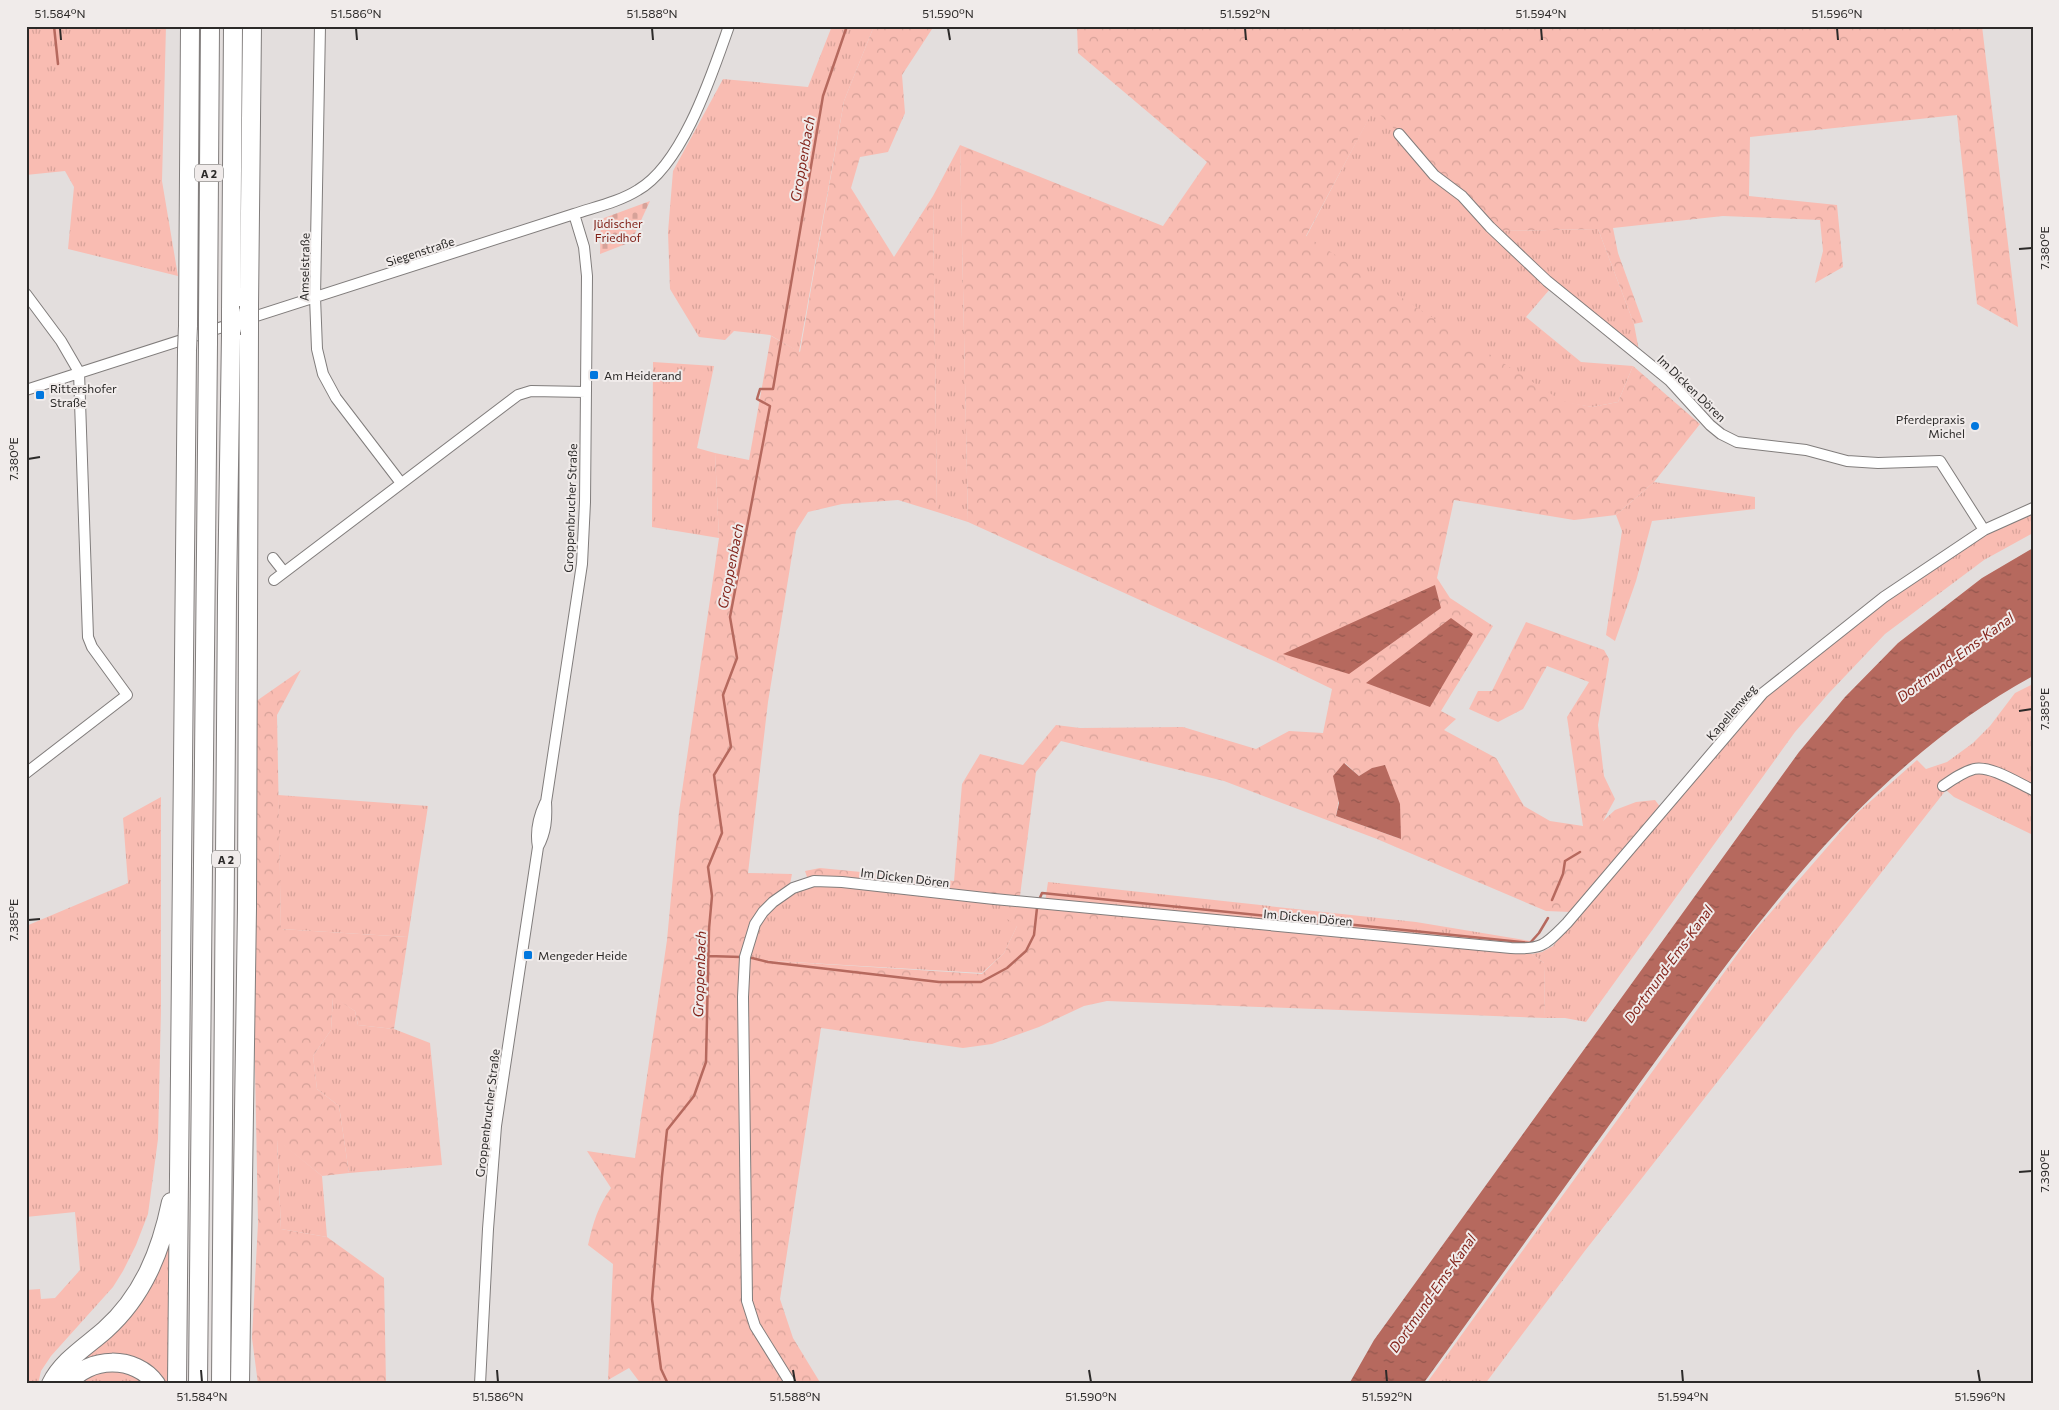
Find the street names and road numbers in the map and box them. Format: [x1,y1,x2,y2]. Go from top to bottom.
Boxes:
road number: A 2 [195,164,223,182]
street label: Amselstraße [296,233,312,301]
street label: Siegenstraße [384,233,456,269]
street label: Im Dicken Dören [1655,352,1729,424]
street label: Groppenbrucher Straße [561,443,579,573]
street label: Kapellenweg [1703,681,1759,743]
road number: A 2 [212,851,240,868]
street label: Im Dicken Dören [860,865,950,889]
street label: Im Dicken Dören [1263,906,1353,928]
street label: Groppenbrucher Straße [472,1048,502,1178]

